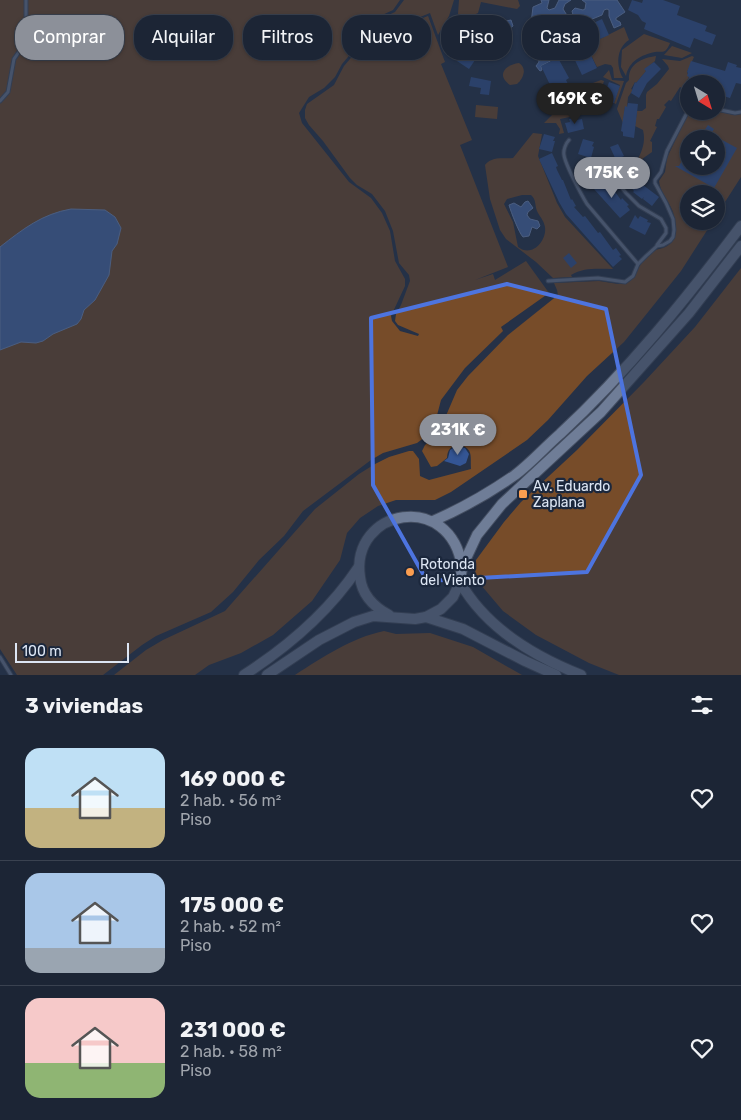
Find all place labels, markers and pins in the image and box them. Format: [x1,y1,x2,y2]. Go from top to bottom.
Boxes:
pin: 169K € [534,82,616,125]
pin: 175K € [571,156,653,199]
pin: 231K € [417,414,499,456]
place label: Av. Eduardo Zaplana [533,478,610,511]
marker: Av. Eduardo Zaplana [517,488,529,500]
place label: Rotonda del Viento [420,556,485,589]
marker: Rotonda del Viento [404,566,416,578]

